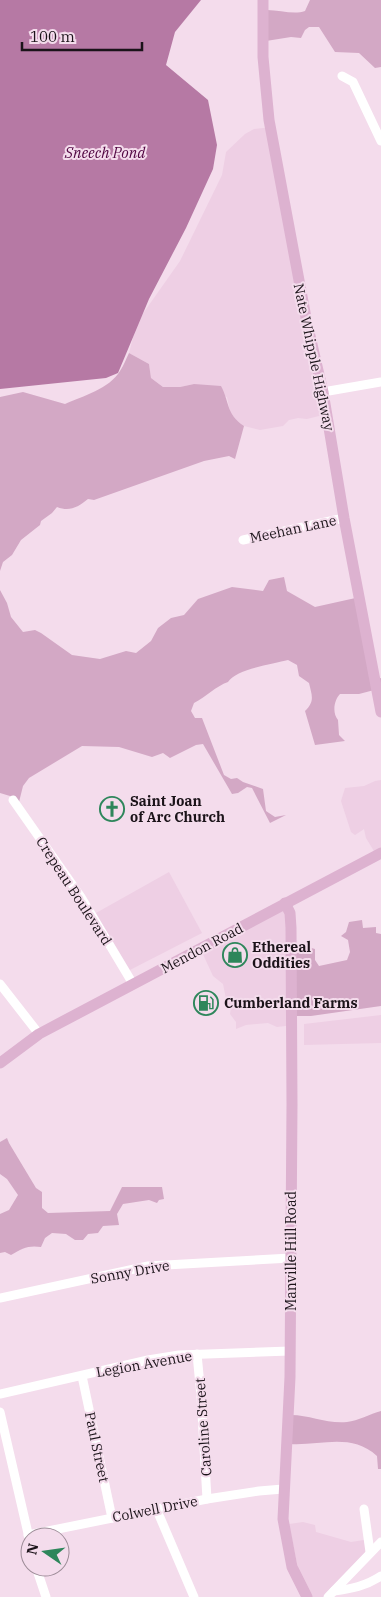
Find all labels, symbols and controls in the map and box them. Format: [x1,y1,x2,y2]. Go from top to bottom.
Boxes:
scale bar [22,20,142,52]
text: 100 m [30,27,75,46]
water label: Sneech Pond [64,143,146,162]
street label: Nate Whipple Highway [290,282,339,433]
street label: Meehan Lane [248,511,338,547]
place label: Saint Joan of Arc Church [130,792,225,826]
church icon: Saint Joan of Arc Church [99,796,125,822]
street label: Crepeau Boulevard [32,833,116,949]
street label: Mendon Road [158,919,247,977]
place label: Ethereal Oddities [252,938,311,972]
shop icon: Ethereal Oddities [222,942,248,968]
fuel station icon: Cumberland Farms [193,990,219,1016]
place label: Cumberland Farms [224,994,358,1012]
street label: Manville Hill Road [282,1190,300,1311]
street label: Sonny Drive [89,1256,171,1288]
street label: Legion Avenue [95,1347,193,1381]
street label: Caroline Street [191,1377,215,1477]
street label: Paul Street [81,1410,113,1484]
street label: Colwell Drive [111,1492,199,1526]
north arrow [20,1527,70,1577]
text: N [22,1542,42,1556]

